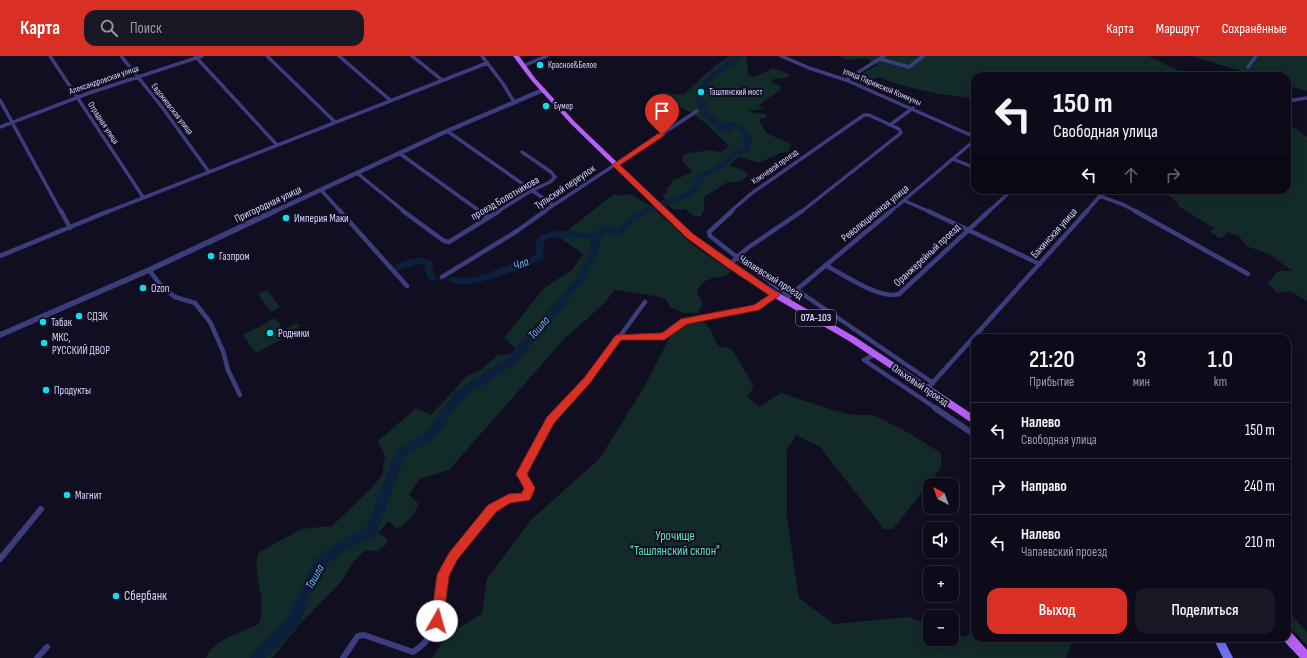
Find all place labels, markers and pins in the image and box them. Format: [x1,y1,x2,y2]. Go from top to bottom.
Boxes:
marker: Красное&Белое [535,60,545,70]
place label: Красное&Белое [548,60,597,71]
marker: Ташлянский мост [696,87,706,97]
place label: Ташлянский мост [709,87,763,98]
pin [645,94,679,135]
marker: Бумер [541,101,551,111]
place label: Бумер [554,101,573,112]
place label: Империя Маки [294,212,349,225]
marker: Империя Маки [281,213,291,223]
place label: Газпром [219,250,250,263]
marker: Газпром [206,251,216,261]
place label: Ozon [151,282,170,295]
marker: Ozon [138,283,148,293]
place label: СДЭК [87,310,108,323]
marker: СДЭК [74,311,84,321]
place label: Табак [51,316,73,329]
marker: Табак [38,317,48,327]
place label: Родники [278,327,309,340]
marker: Родники [265,328,275,338]
place label: МКС, РУССКИЙ ДВОР [52,331,110,357]
marker: МКС, РУССКИЙ ДВОР [39,338,49,348]
place label: Продукты [54,384,91,397]
marker: Продукты [41,385,51,395]
place label: Магнит [75,489,102,502]
marker: Магнит [62,490,72,500]
place label: Сбербанк [124,588,167,604]
marker: Сбербанк [111,591,121,601]

